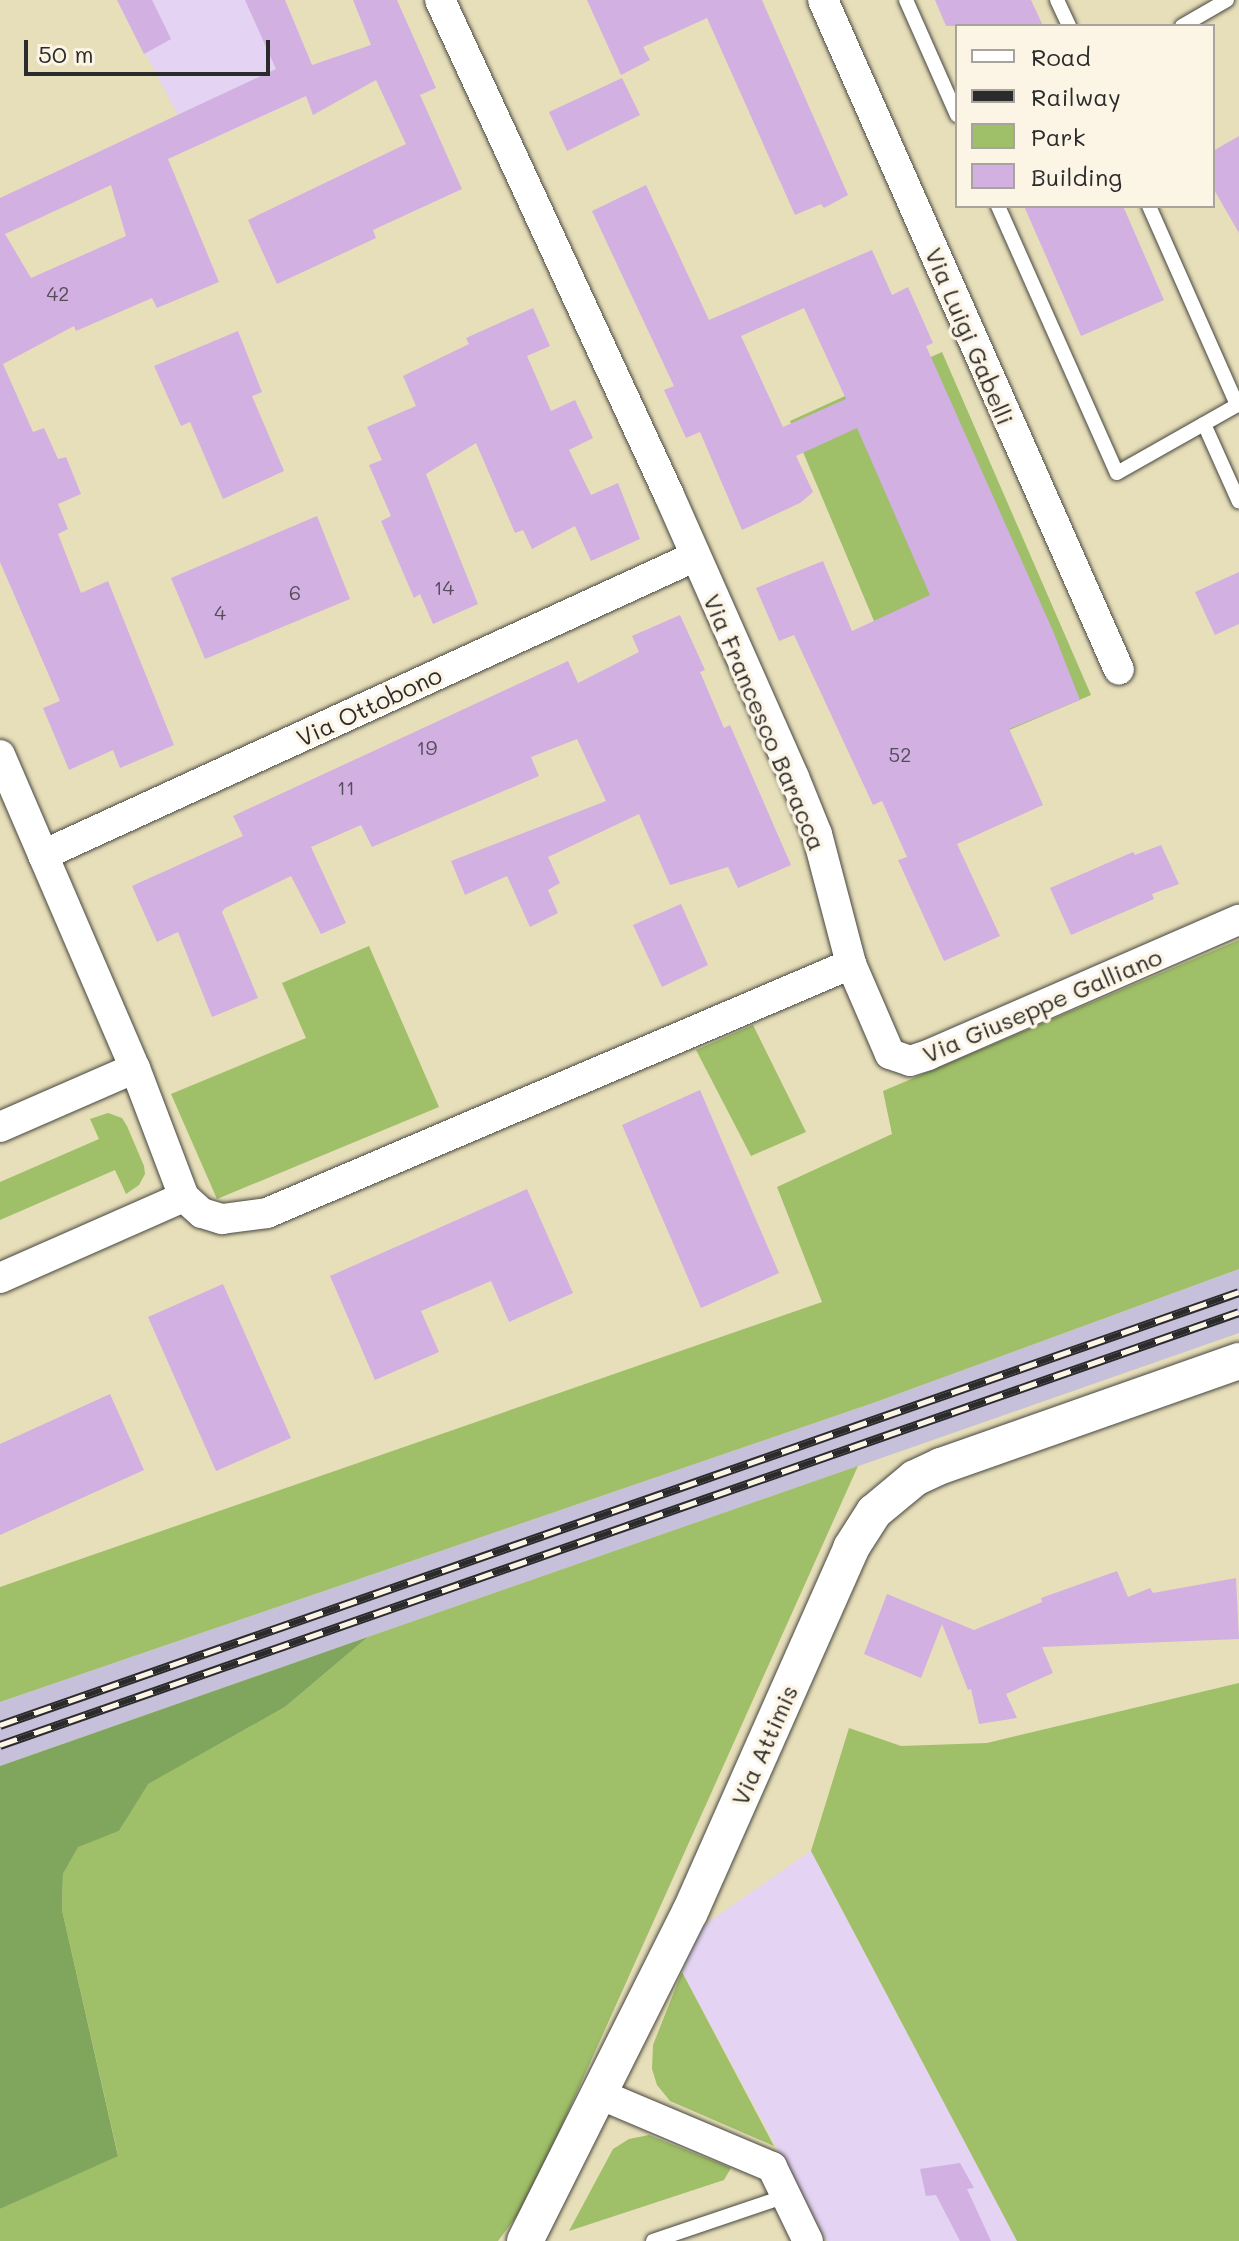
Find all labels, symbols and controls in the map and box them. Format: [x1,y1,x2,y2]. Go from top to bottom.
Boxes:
scale bar [28,24,274,74]
legend [955,24,1215,208]
text: 50 m [38,38,94,69]
text: Road [1031,41,1091,72]
text: Railway [1031,81,1121,112]
text: Park [1031,121,1085,152]
text: Building [1031,161,1122,192]
street label: Via Luigi Gabelli [920,243,1020,429]
house number: 42 [47,281,69,305]
house number: 14 [434,575,454,599]
house number: 6 [289,580,301,604]
street label: Via Francesco Baracca [698,589,832,855]
house number: 4 [214,600,226,624]
street label: Via Ottobono [292,660,446,752]
house number: 19 [417,735,437,759]
house number: 52 [889,742,911,766]
house number: 11 [337,775,355,799]
street label: Via Giuseppe Galliano [918,942,1166,1068]
street label: Via Attimis [725,1680,803,1810]

